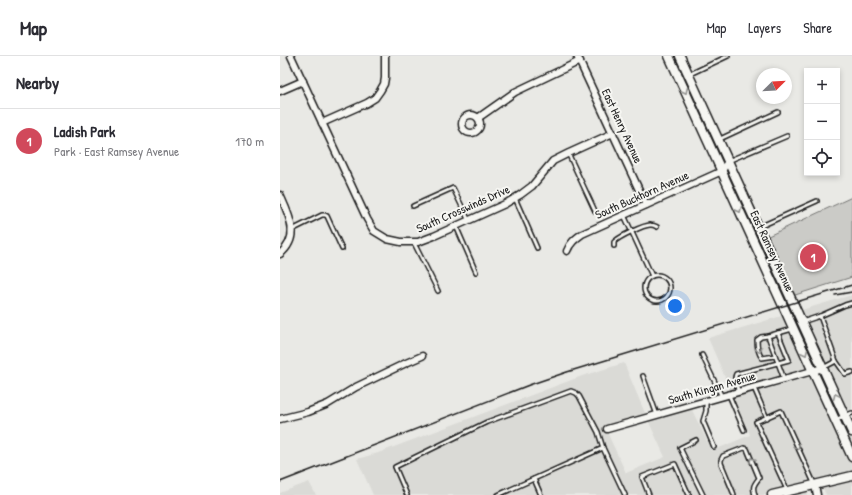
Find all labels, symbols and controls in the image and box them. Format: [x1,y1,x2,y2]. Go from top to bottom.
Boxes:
text: Map [20,15,47,41]
text: Map [706,18,726,37]
text: Layers [748,18,781,37]
text: Share [803,18,832,37]
north arrow [756,68,792,104]
map controls [804,68,840,176]
button: + [804,68,840,104]
text: Nearby [16,71,59,94]
street label: East Henry Avenue [598,86,647,166]
one-way arrow [680,87,688,95]
button: − [804,104,840,140]
text: Ladish Park [54,121,115,142]
text: 1 [27,132,31,150]
text: 170 m [235,132,264,150]
button: locate [804,140,840,176]
text: Park · East Ramsey Avenue [54,142,179,160]
street label: South Buckhorn Avenue [592,166,691,223]
street label: South Crosswinds Drive [413,180,512,237]
one-way arrow [734,205,742,213]
street label: East Ramsey Avenue [746,208,799,294]
pin: 1 [800,242,826,272]
your location [665,296,685,316]
one-way arrow [754,346,762,353]
one-way arrow [800,349,808,357]
street label: South Kingan Avenue [666,367,758,408]
one-way arrow [833,393,841,401]
one-way arrow [792,442,800,450]
one-way arrow [748,456,756,463]

